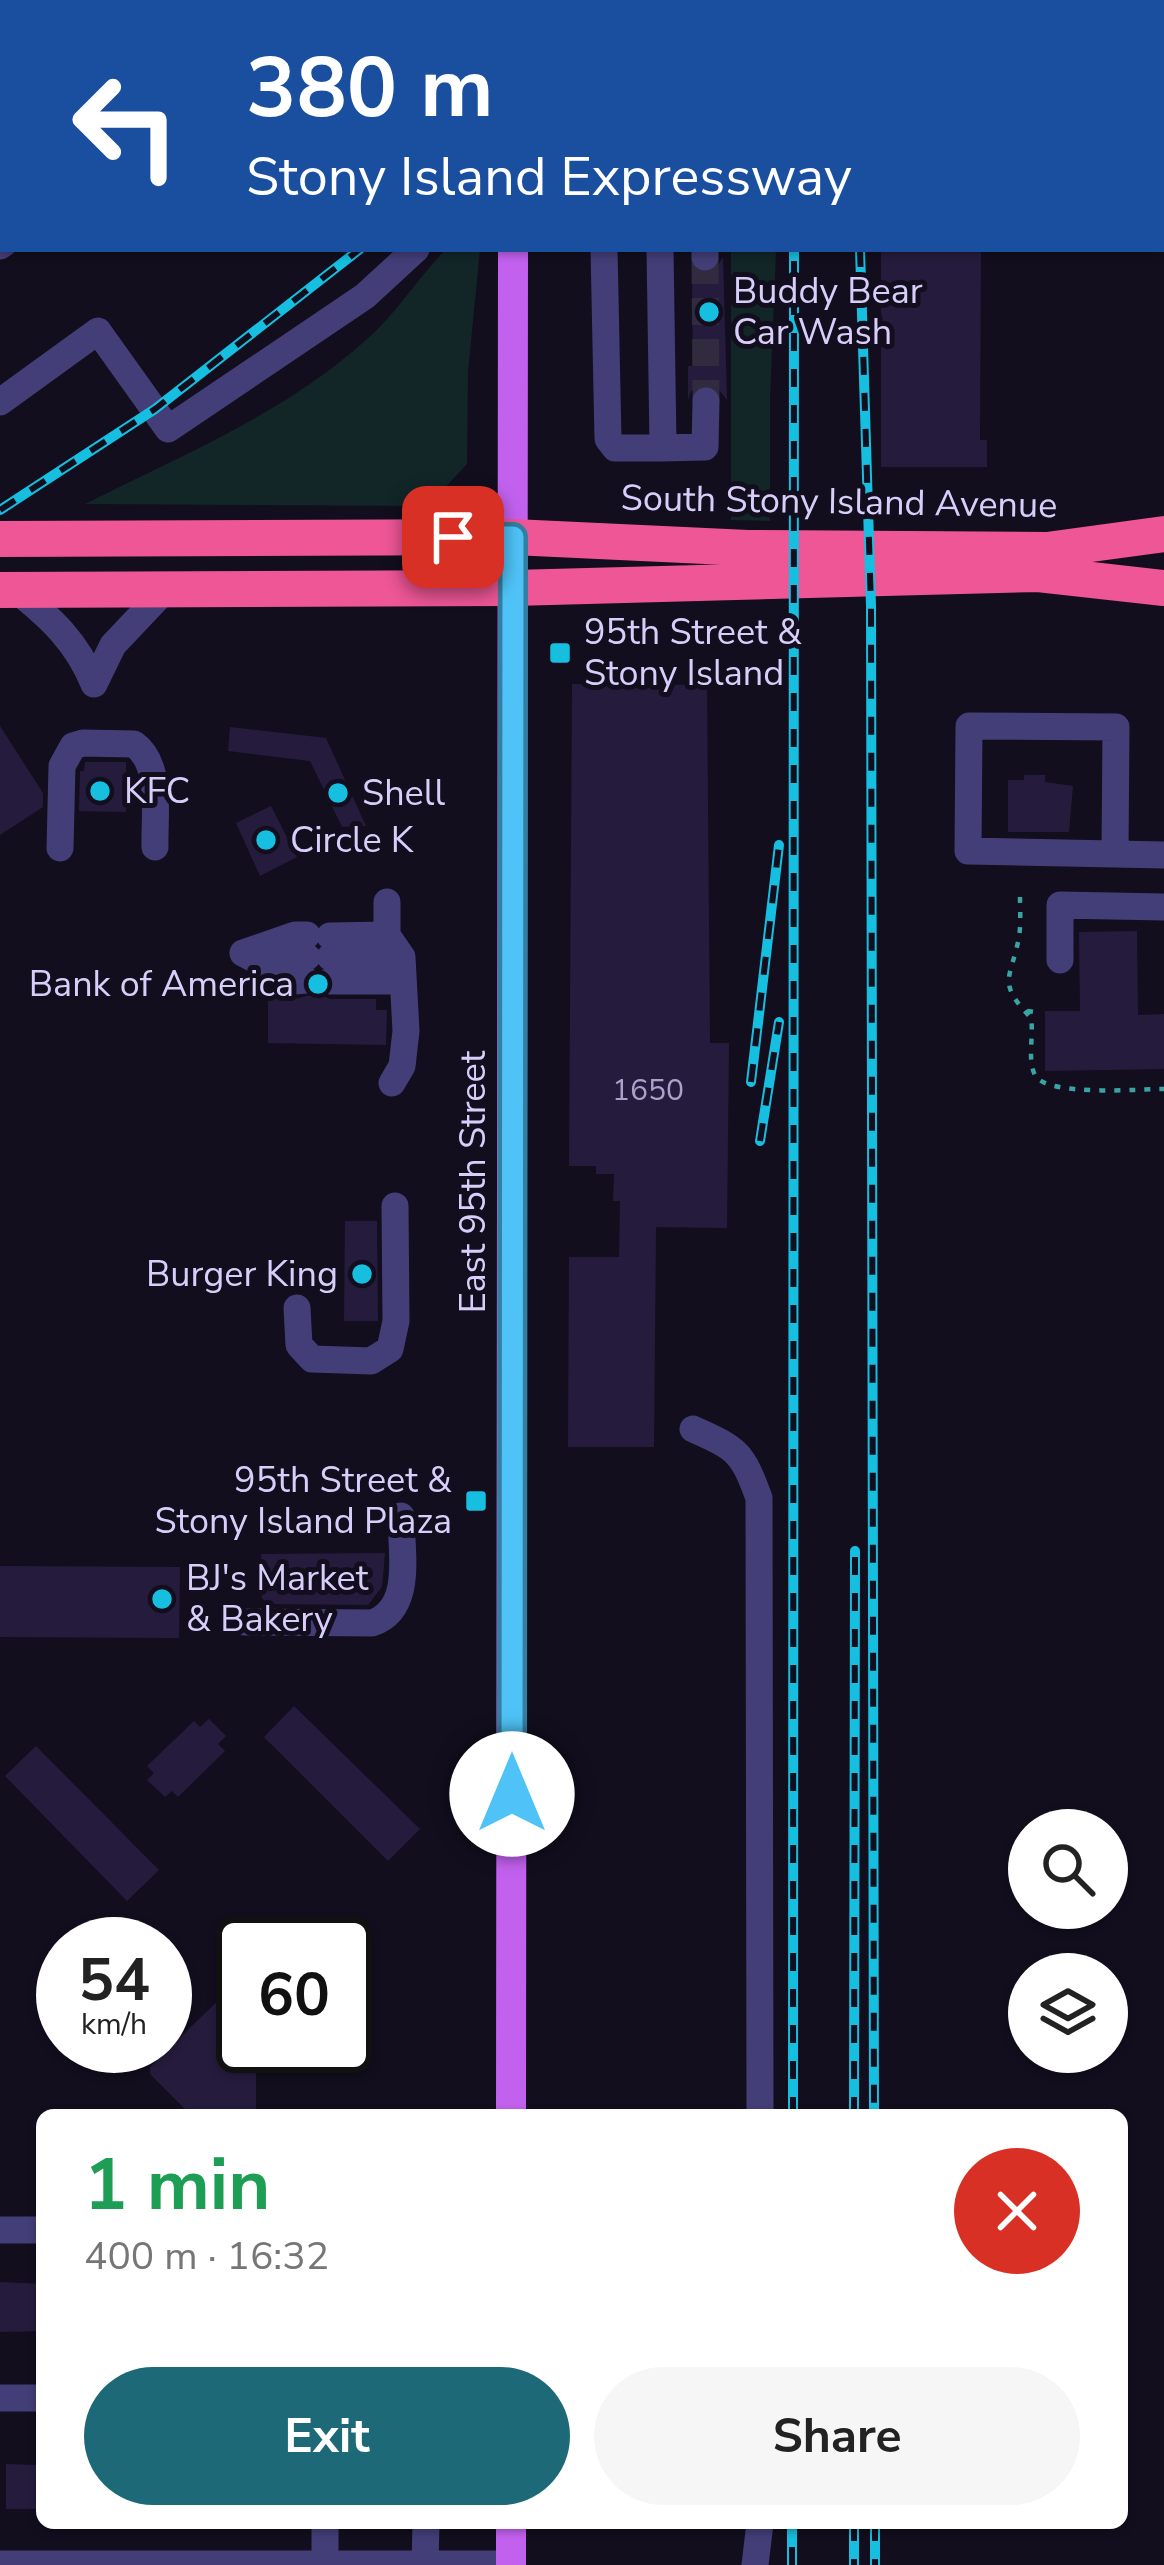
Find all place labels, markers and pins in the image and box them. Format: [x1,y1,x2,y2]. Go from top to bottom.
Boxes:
place label: Buddy Bear Car Wash [733,267,923,357]
marker: Buddy Bear Car Wash [696,299,722,325]
pin [402,486,504,588]
place label: 95th Street & Stony Island [584,608,802,698]
marker: 95th Street & Stony Island [547,640,573,666]
place label: KFC [124,767,190,816]
place label: Shell [362,769,445,818]
marker: KFC [87,778,113,804]
marker: Shell [325,780,351,806]
place label: Circle K [290,816,415,865]
marker: Circle K [253,827,279,853]
place label: Bank of America [29,960,294,1009]
marker: Bank of America [305,971,331,997]
place label: Burger King [146,1250,338,1299]
marker: Burger King [349,1261,375,1287]
place label: 95th Street & Stony Island Plaza [154,1456,452,1546]
marker: 95th Street & Stony Island Plaza [463,1488,489,1514]
place label: BJ's Market & Bakery [186,1554,369,1644]
marker: BJ's Market & Bakery [149,1586,175,1612]

